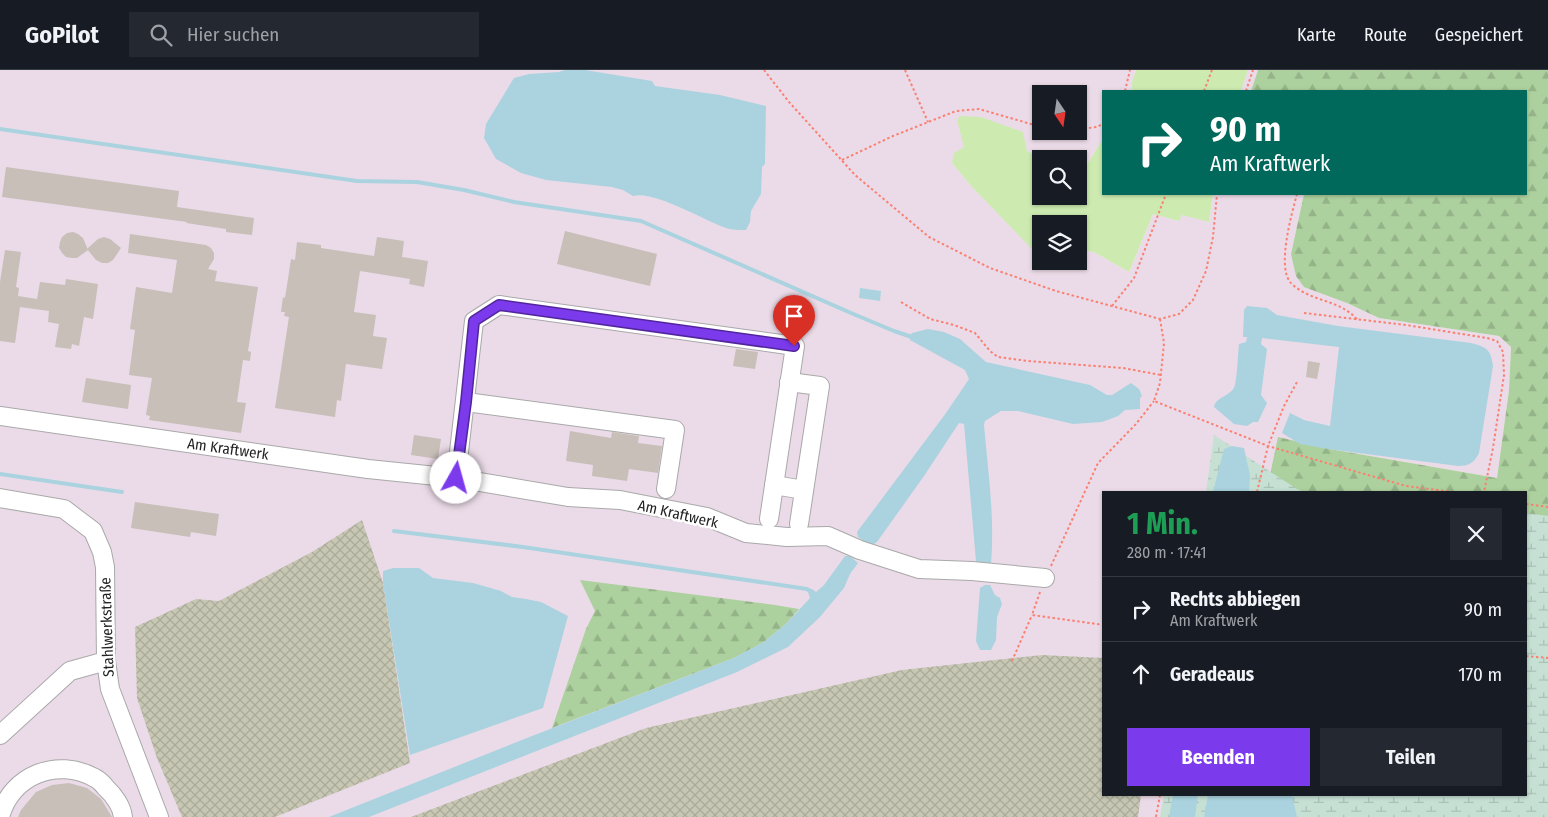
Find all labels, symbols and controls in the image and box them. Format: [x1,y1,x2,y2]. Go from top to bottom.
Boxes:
search box [129,12,479,57]
text: GoPilot [25,21,99,49]
icon: search [147,21,175,49]
text: Hier suchen [187,23,279,46]
text: Karte [1297,24,1336,46]
text: Route [1364,24,1407,46]
text: Gespeichert [1435,24,1523,46]
north arrow [1032,85,1088,140]
map controls [1032,85,1087,270]
text: 90 m [1210,108,1281,150]
icon: right [1127,110,1192,175]
button: search [1032,150,1087,205]
text: Am Kraftwerk [1210,150,1330,177]
button: layers [1032,215,1087,270]
pin [773,295,815,346]
icon: arrive [780,302,808,330]
street label: Am Kraftwerk [186,434,270,464]
position arrow [429,451,481,503]
street label: Am Kraftwerk [636,496,720,532]
text: 1 Min. [1127,506,1198,542]
button: close [1450,508,1502,560]
text: 280 m · 17:41 [1127,543,1207,562]
street label: Stahlwerkstraße [96,577,118,677]
text: Rechts abbiegen [1170,588,1300,611]
icon: right [1127,595,1155,623]
text: 90 m [1464,598,1502,621]
text: Am Kraftwerk [1170,611,1257,630]
icon: ahead [1127,660,1155,688]
text: Geradeaus [1170,663,1254,686]
text: 170 m [1458,663,1502,686]
button: Beenden [1127,728,1310,786]
button: Teilen [1320,728,1502,786]

